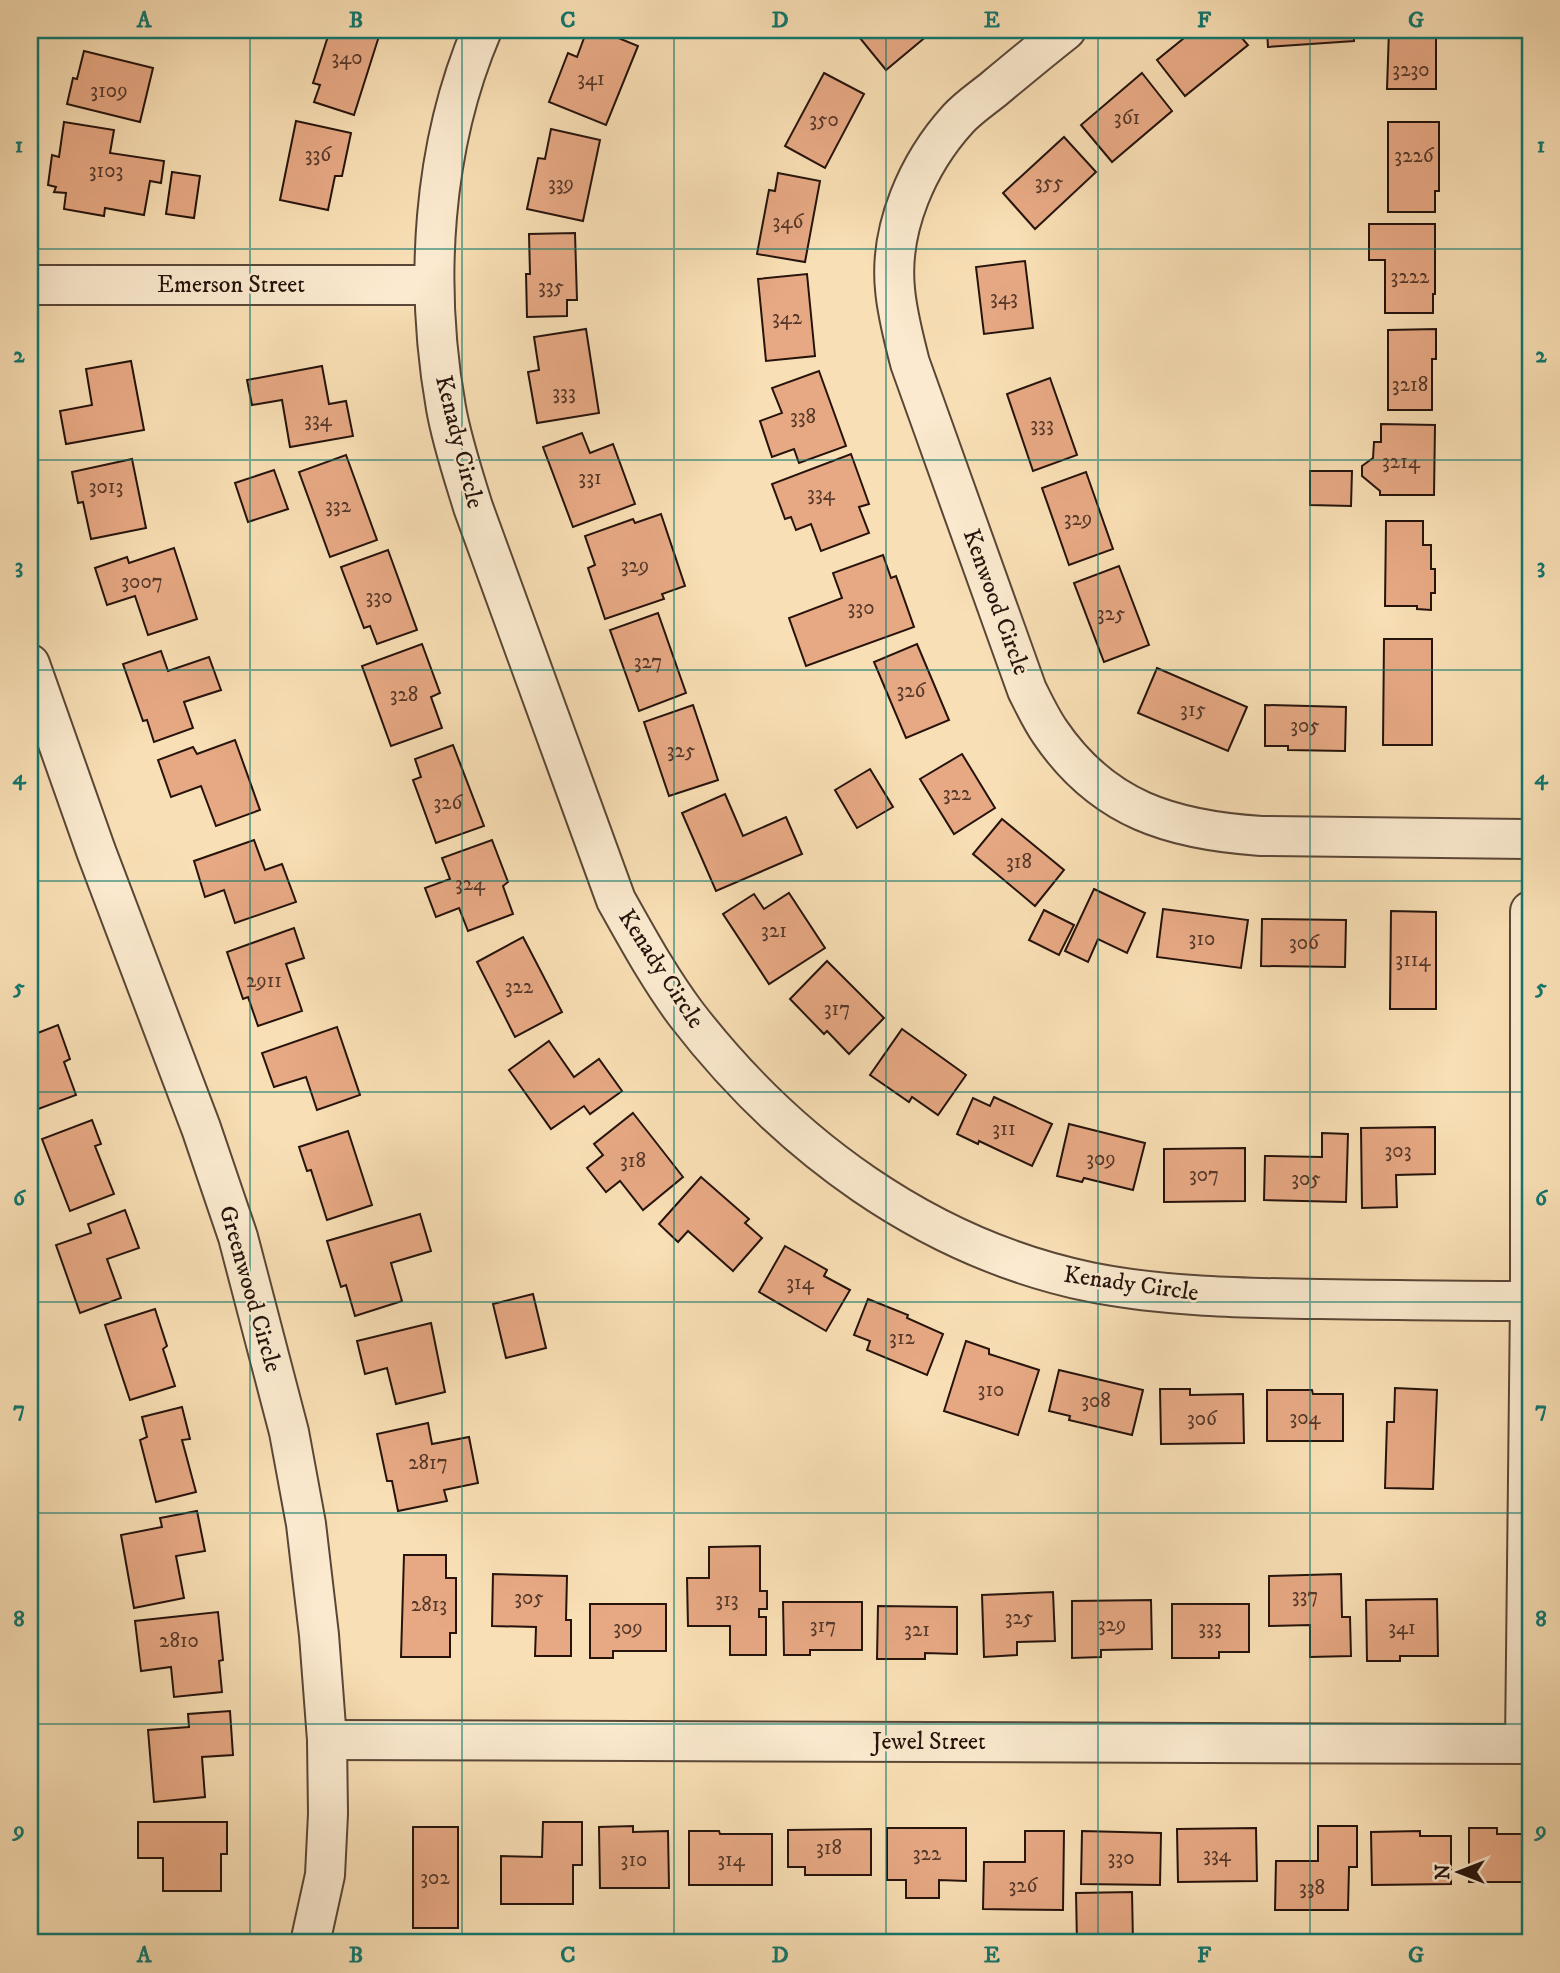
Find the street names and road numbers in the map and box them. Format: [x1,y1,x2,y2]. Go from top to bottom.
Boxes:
street label: Emerson Street [157,270,305,300]
street label: Kenady Circle [428,372,490,512]
street label: Kenwood Circle [956,525,1036,679]
street label: Kenady Circle [611,904,711,1034]
street label: Greenwood Circle [212,1202,288,1376]
street label: Kenady Circle [1062,1260,1200,1308]
street label: Jewel Street [870,1727,986,1757]

